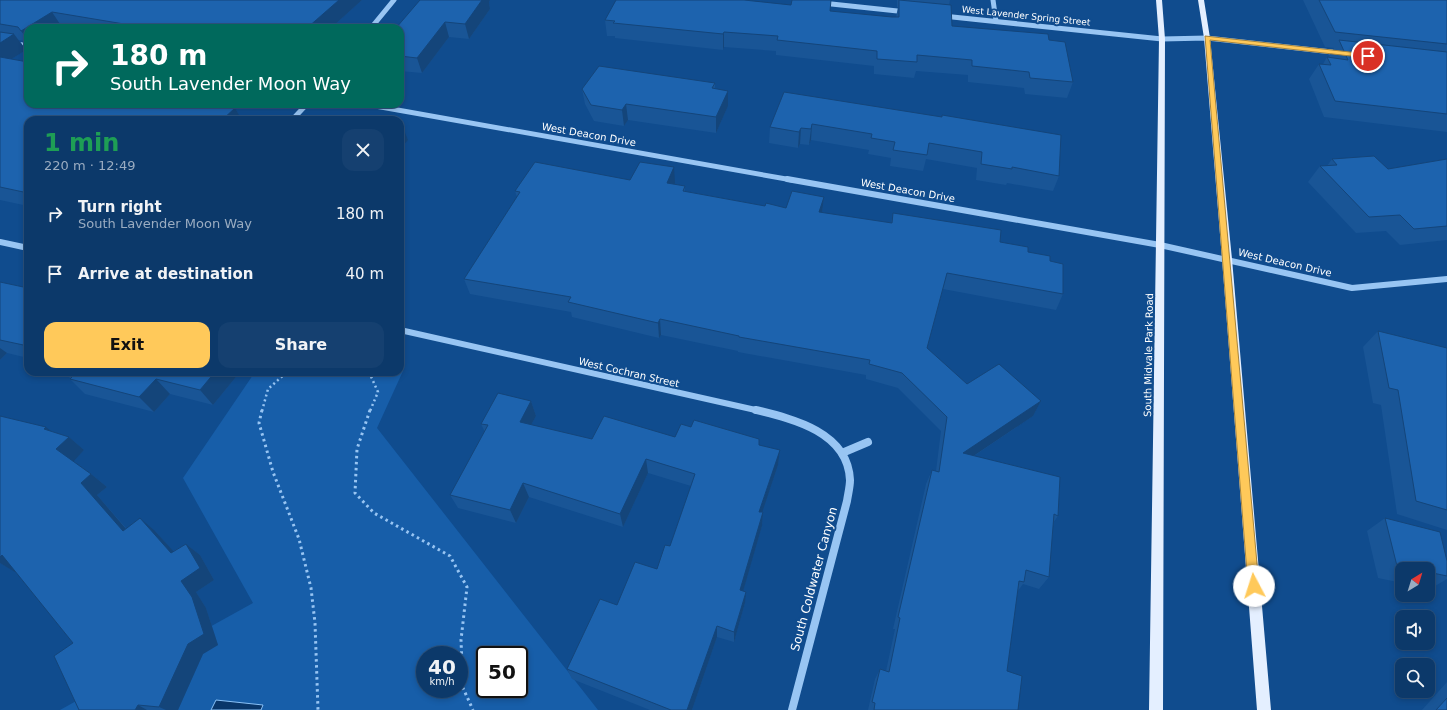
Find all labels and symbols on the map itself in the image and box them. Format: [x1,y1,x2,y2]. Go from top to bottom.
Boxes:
street label: West Lavender Spring Street [961,4,1091,28]
pin [1351,39,1385,73]
street label: West Deacon Drive [541,121,637,148]
street label: West Deacon Drive [860,177,956,204]
street label: West Deacon Drive [1237,246,1333,279]
street label: South Midvale Park Road [1142,293,1155,417]
street label: West Cochran Street [578,356,680,389]
street label: South Coldwater Canyon [788,505,840,653]
north arrow [1395,562,1435,602]
position arrow [1233,565,1275,607]
speed limit sign: 50 [476,646,528,698]

